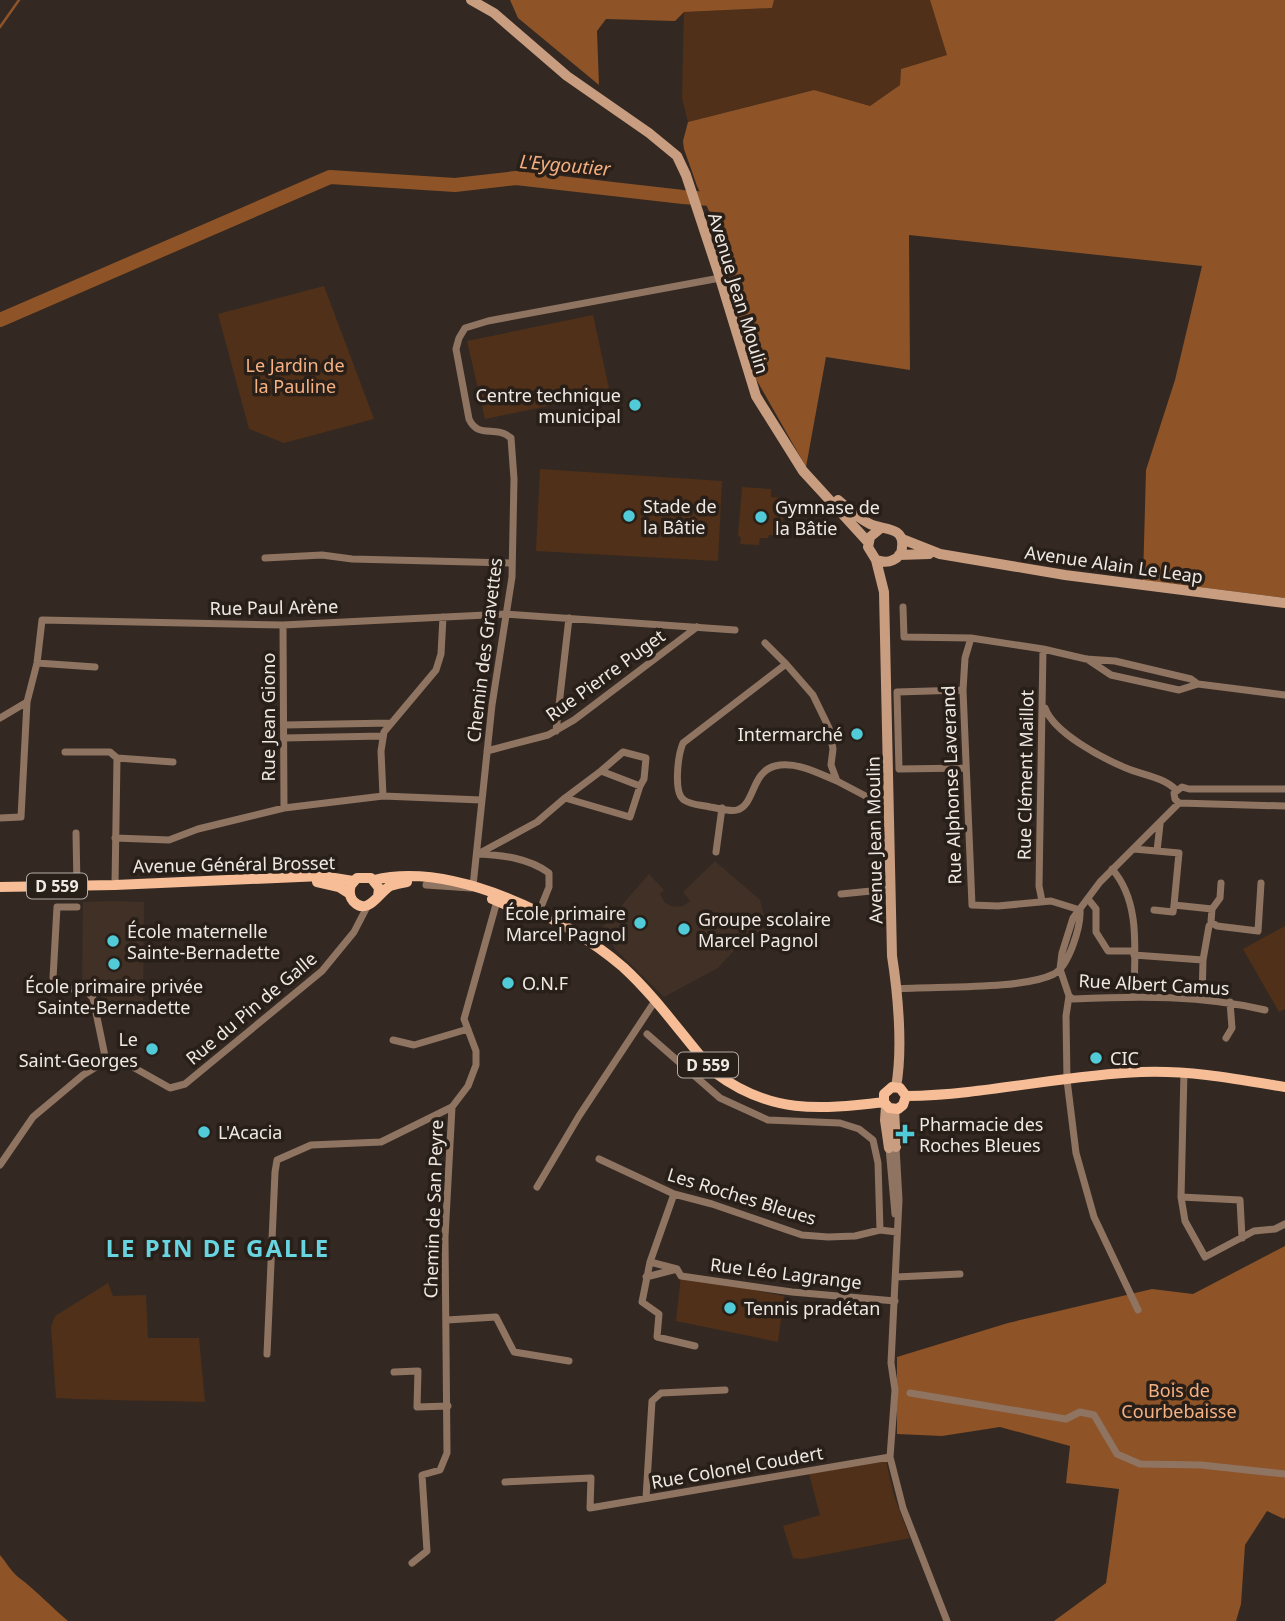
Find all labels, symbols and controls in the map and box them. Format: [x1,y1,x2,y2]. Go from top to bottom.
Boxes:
water label: L'Eygoutier [518,148,613,182]
street label: Avenue Jean Moulin [703,209,775,377]
park label: Le Jardin de la Pauline [245,353,345,398]
place label: Centre technique municipal [475,383,621,428]
marker: Centre technique municipal [627,397,643,413]
place label: Stade de la Bâtie [643,494,717,539]
place label: Gymnase de la Bâtie [775,495,880,540]
marker: Stade de la Bâtie [621,508,637,524]
marker: Gymnase de la Bâtie [753,509,769,525]
street label: Avenue Alain Le Leap [1023,540,1205,588]
street label: Chemin des Gravettes [461,556,507,744]
street label: Rue Paul Arène [210,594,338,620]
street label: Rue Pierre Puget [541,623,670,726]
street label: Rue Jean Giono [256,653,280,781]
street label: Rue Alphonse Laverand [936,685,966,885]
street label: Rue Clément Maillot [1012,689,1038,860]
place label: Intermarché [738,722,843,746]
marker: Intermarché [849,726,865,742]
street label: Avenue Jean Moulin [861,756,887,924]
street label: Avenue Général Brosset [133,850,336,878]
road number: D 559 [27,874,87,898]
place label: École primaire Marcel Pagnol [505,901,626,946]
place label: Groupe scolaire Marcel Pagnol [698,907,831,952]
marker: École primaire Marcel Pagnol [632,915,648,931]
place label: École maternelle Sainte-Bernadette [127,919,280,964]
marker: Groupe scolaire Marcel Pagnol [676,921,692,937]
marker: École maternelle Sainte-Bernadette [105,933,121,949]
street label: Rue du Pin de Galle [181,946,321,1070]
marker: École primaire privée Sainte-Bernadette [106,956,122,972]
street label: Rue Albert Camus [1078,968,1230,1000]
place label: O.N.F [522,971,568,995]
place label: École primaire privée Sainte-Bernadette [25,974,203,1019]
marker: O.N.F [500,975,516,991]
place label: Le Saint-Georges [19,1027,138,1072]
marker: Le Saint-Georges [144,1041,160,1057]
place label: CIC [1110,1046,1139,1070]
marker: CIC [1088,1050,1104,1066]
road number: D 559 [678,1052,738,1078]
place label: Pharmacie des Roches Bleues [919,1112,1043,1157]
street label: Chemin de San Peyre [418,1119,448,1299]
place label: L'Acacia [218,1120,282,1144]
marker: L'Acacia [196,1124,212,1140]
marker: Pharmacie des Roches Bleues [897,1126,913,1142]
street label: Les Roches Bleues [665,1162,819,1230]
district label: LE PIN DE GALLE [106,1231,330,1264]
street label: Rue Léo Lagrange [709,1252,863,1294]
place label: Tennis pradétan [744,1296,880,1320]
marker: Tennis pradétan [722,1300,738,1316]
park label: Bois de Courbebaisse [1121,1378,1237,1423]
street label: Rue Colonel Coudert [649,1440,825,1494]

